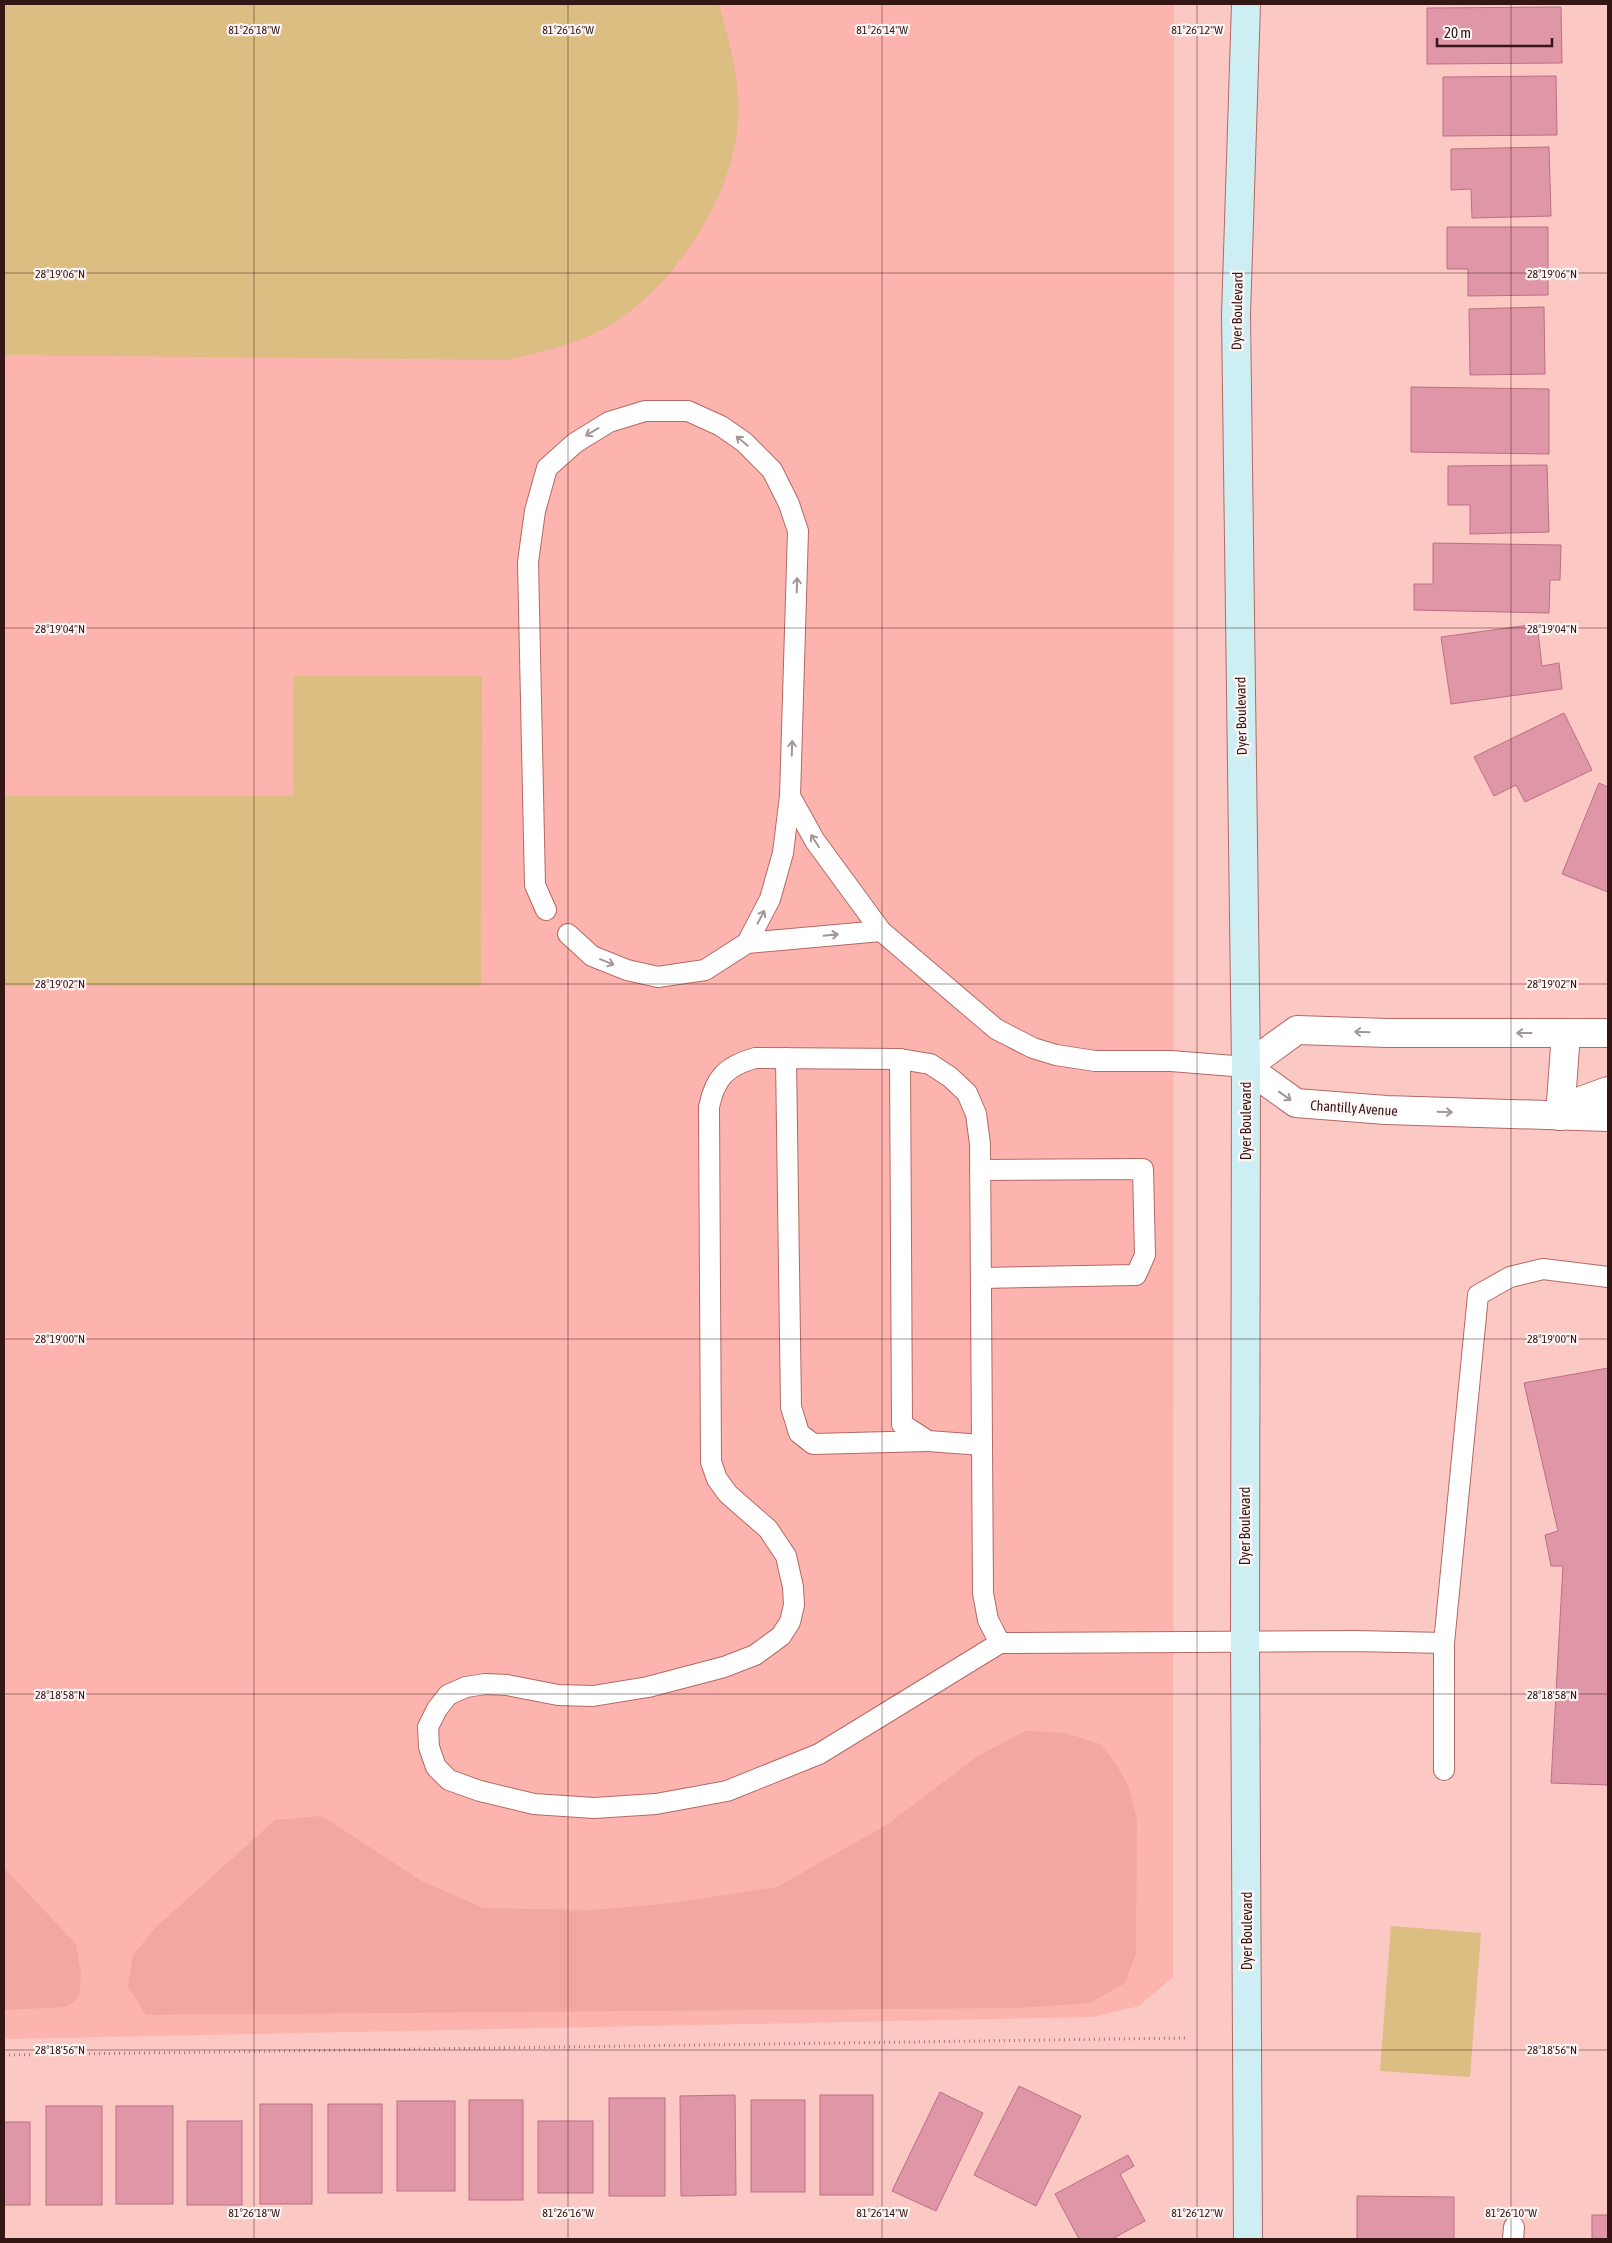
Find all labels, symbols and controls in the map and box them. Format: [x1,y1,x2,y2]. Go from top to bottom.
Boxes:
scale bar [1437,15,1552,47]
text: 81°26'18"W [228,23,280,37]
text: 81°26'16"W [542,23,594,37]
text: 81°26'14"W [856,23,908,37]
text: 81°26'12"W [1171,23,1223,37]
text: 20 m [1444,24,1471,41]
text: 28°19'06"N [35,267,85,281]
text: 28°19'06"N [1527,267,1577,281]
street label: Dyer Boulevard [1228,272,1246,350]
one-way arrow [586,428,600,438]
one-way arrow [736,436,749,447]
one-way arrow [792,578,801,594]
text: 28°19'04"N [35,622,85,636]
text: 28°19'04"N [1527,622,1577,636]
street label: Dyer Boulevard [1232,677,1250,755]
one-way arrow [787,740,796,756]
one-way arrow [810,834,820,848]
one-way arrow [756,910,766,925]
one-way arrow [822,930,838,940]
one-way arrow [599,958,614,967]
text: 28°19'02"N [35,977,85,991]
text: 28°19'02"N [1527,977,1577,991]
one-way arrow [1354,1028,1370,1037]
one-way arrow [1517,1028,1533,1038]
street label: Dyer Boulevard [1238,1082,1254,1160]
one-way arrow [1278,1091,1292,1101]
street label: Chantilly Avenue [1310,1097,1398,1119]
one-way arrow [1436,1107,1453,1117]
text: 28°19'00"N [35,1332,85,1346]
text: 28°19'00"N [1527,1332,1577,1346]
street label: Dyer Boulevard [1237,1487,1253,1565]
text: 28°18'58"N [35,1688,85,1702]
text: 28°18'58"N [1527,1688,1577,1702]
street label: Dyer Boulevard [1239,1892,1255,1970]
text: 28°18'56"N [35,2043,85,2057]
text: 28°18'56"N [1527,2043,1577,2057]
text: 81°26'18"W [228,2206,280,2220]
text: 81°26'16"W [542,2206,594,2220]
text: 81°26'14"W [856,2206,908,2220]
text: 81°26'12"W [1171,2206,1223,2220]
text: 81°26'10"W [1485,2206,1537,2220]

